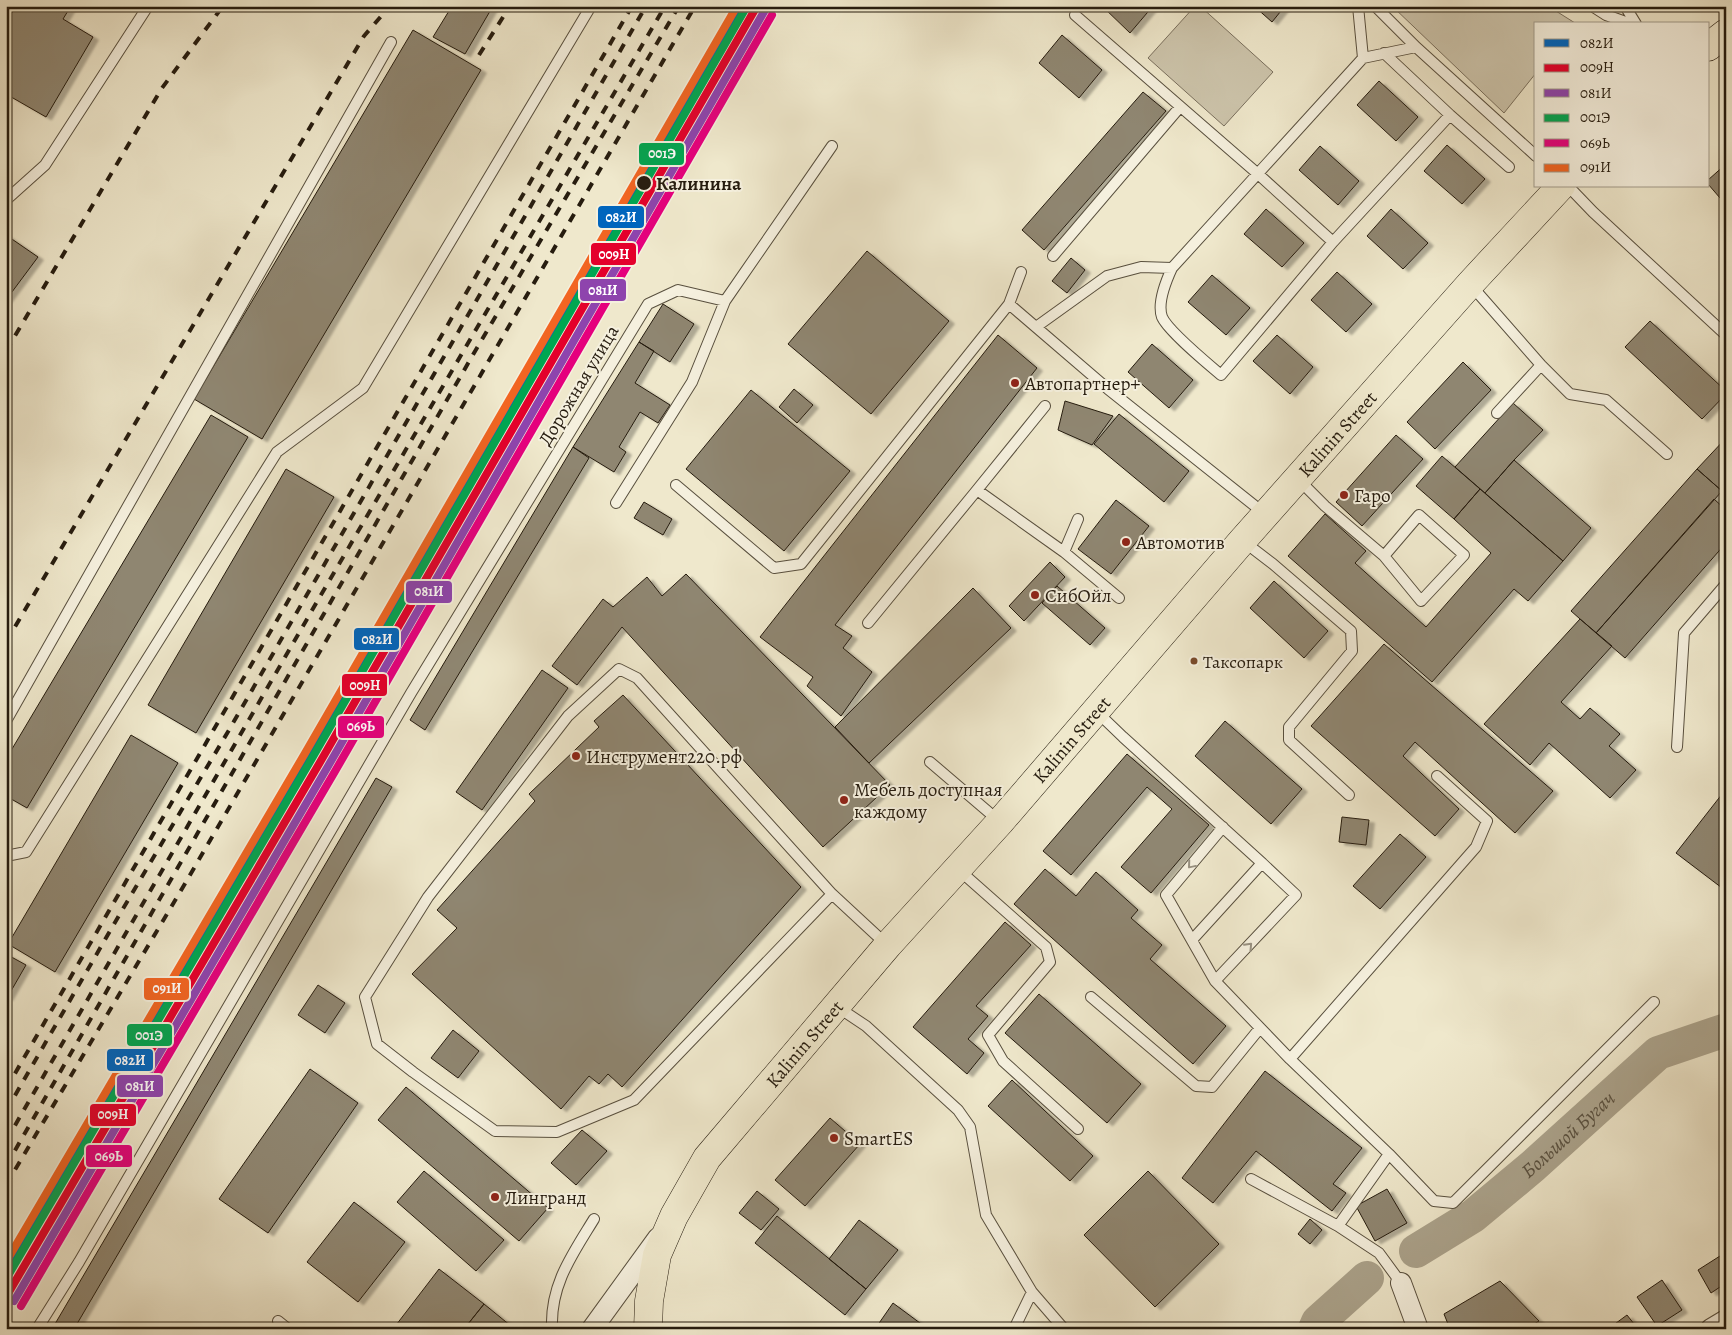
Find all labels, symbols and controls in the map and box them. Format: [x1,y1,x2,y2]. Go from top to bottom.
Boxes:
legend [1534,22,1710,188]
text: 082И [1580,33,1614,53]
text: 009Н [1580,57,1614,77]
text: 081И [1580,83,1612,103]
text: 001Э [1580,107,1610,127]
text: 069Ь [1580,133,1610,153]
line badge: 001Э [638,142,685,166]
text: 001Э [648,144,676,163]
text: 091И [1580,157,1611,177]
place label: Калинина [656,171,742,197]
marker: Калинина [635,174,653,192]
line badge: 082И [597,205,645,229]
text: 082И [605,208,637,227]
line badge: 009Н [590,242,637,266]
text: 009Н [598,245,630,264]
line badge: 081И [579,278,627,302]
text: 081И [588,281,618,300]
street label: Дорожная улица [533,320,625,451]
place label: Автопартнер+ [1024,371,1140,397]
marker: Автопартнер+ [1009,377,1021,389]
street label: Kalinin Street [1293,386,1383,483]
place label: Гаро [1354,483,1391,509]
marker: Гаро [1338,489,1350,501]
place label: Автомотив [1135,530,1225,556]
marker: Автомотив [1120,536,1132,548]
line badge: 081И [405,580,453,604]
text: 081И [414,582,444,601]
place label: СибОйл [1045,583,1111,609]
marker: СибОйл [1029,589,1041,601]
line badge: 082И [353,627,400,651]
text: 082И [361,630,393,649]
place label: Таксопарк [1203,650,1283,674]
marker: Таксопарк [1189,656,1199,666]
line badge: 009Н [341,673,388,697]
text: 009Н [349,676,381,695]
street label: Kalinin Street [1027,691,1117,789]
line badge: 069Ь [337,715,385,739]
text: 069Ь [347,717,376,736]
place label: Инструмент220.рф [586,744,742,770]
marker: Инструмент220.рф [570,750,582,762]
place label: Мебель доступная каждому [854,777,1003,825]
marker: Мебель доступная каждому [838,794,850,806]
one-way arrow [1188,859,1197,868]
one-way arrow [1243,942,1252,951]
line badge: 091И [143,977,190,1001]
text: 091И [152,979,182,998]
street label: Kalinin Street [760,995,850,1094]
line badge: 001Э [126,1023,173,1047]
text: 001Э [135,1026,163,1045]
line badge: 082И [106,1048,154,1072]
text: 082И [114,1051,146,1070]
line badge: 081И [116,1074,164,1098]
text: 081И [125,1077,155,1096]
water label: Большой Бугач [1516,1085,1621,1184]
line badge: 009Н [89,1103,137,1127]
text: 009Н [97,1105,129,1124]
place label: SmartES [844,1126,913,1152]
marker: SmartES [828,1132,840,1144]
line badge: 069Ь [85,1144,133,1168]
text: 069Ь [95,1147,124,1166]
place label: Лингранд [505,1185,586,1211]
marker: Лингранд [489,1191,501,1203]

